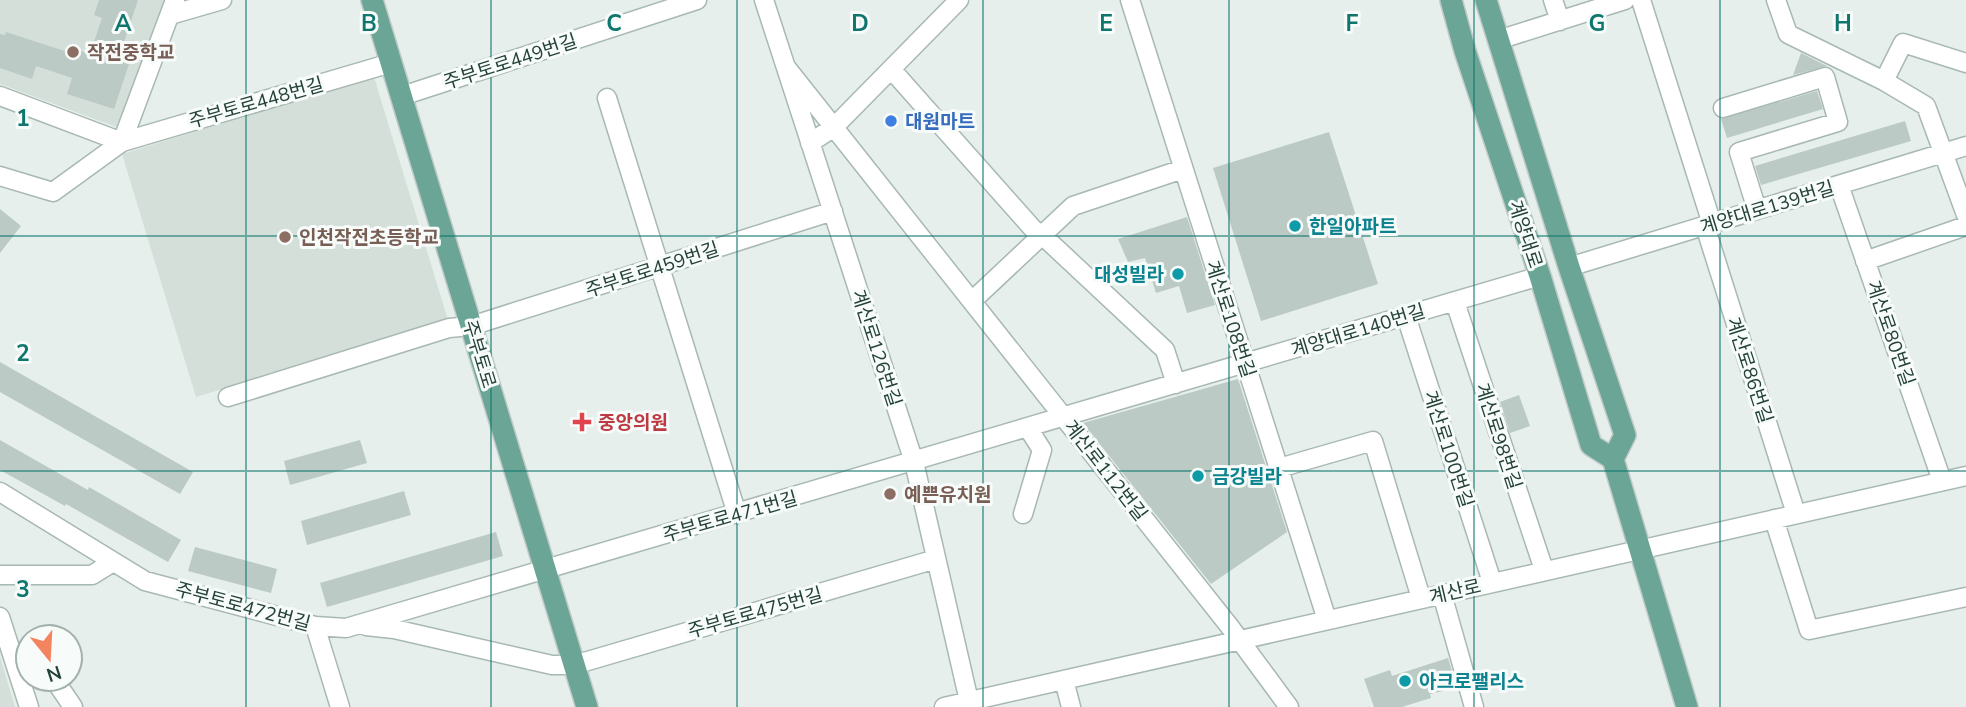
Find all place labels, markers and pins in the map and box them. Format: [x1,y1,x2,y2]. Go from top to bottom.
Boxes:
place label: 작전중학교 [87,40,174,66]
marker: 작전중학교 [65,44,81,60]
place label: 대원마트 [905,109,975,135]
marker: 대원마트 [883,113,899,129]
place label: 한일아파트 [1309,214,1396,240]
marker: 한일아파트 [1287,218,1303,234]
place label: 인천작전초등학교 [299,225,439,251]
marker: 인천작전초등학교 [277,229,293,245]
place label: 대성빌라 [1094,262,1165,288]
marker: 대성빌라 [1170,266,1186,282]
place label: 중앙의원 [598,410,668,436]
marker: 중앙의원 [572,412,592,432]
place label: 금강빌라 [1212,464,1282,490]
marker: 금강빌라 [1190,468,1206,484]
place label: 예쁜유치원 [904,482,991,508]
marker: 예쁜유치원 [882,486,898,502]
place label: 아크로팰리스 [1419,669,1524,695]
marker: 아크로팰리스 [1397,673,1413,689]

